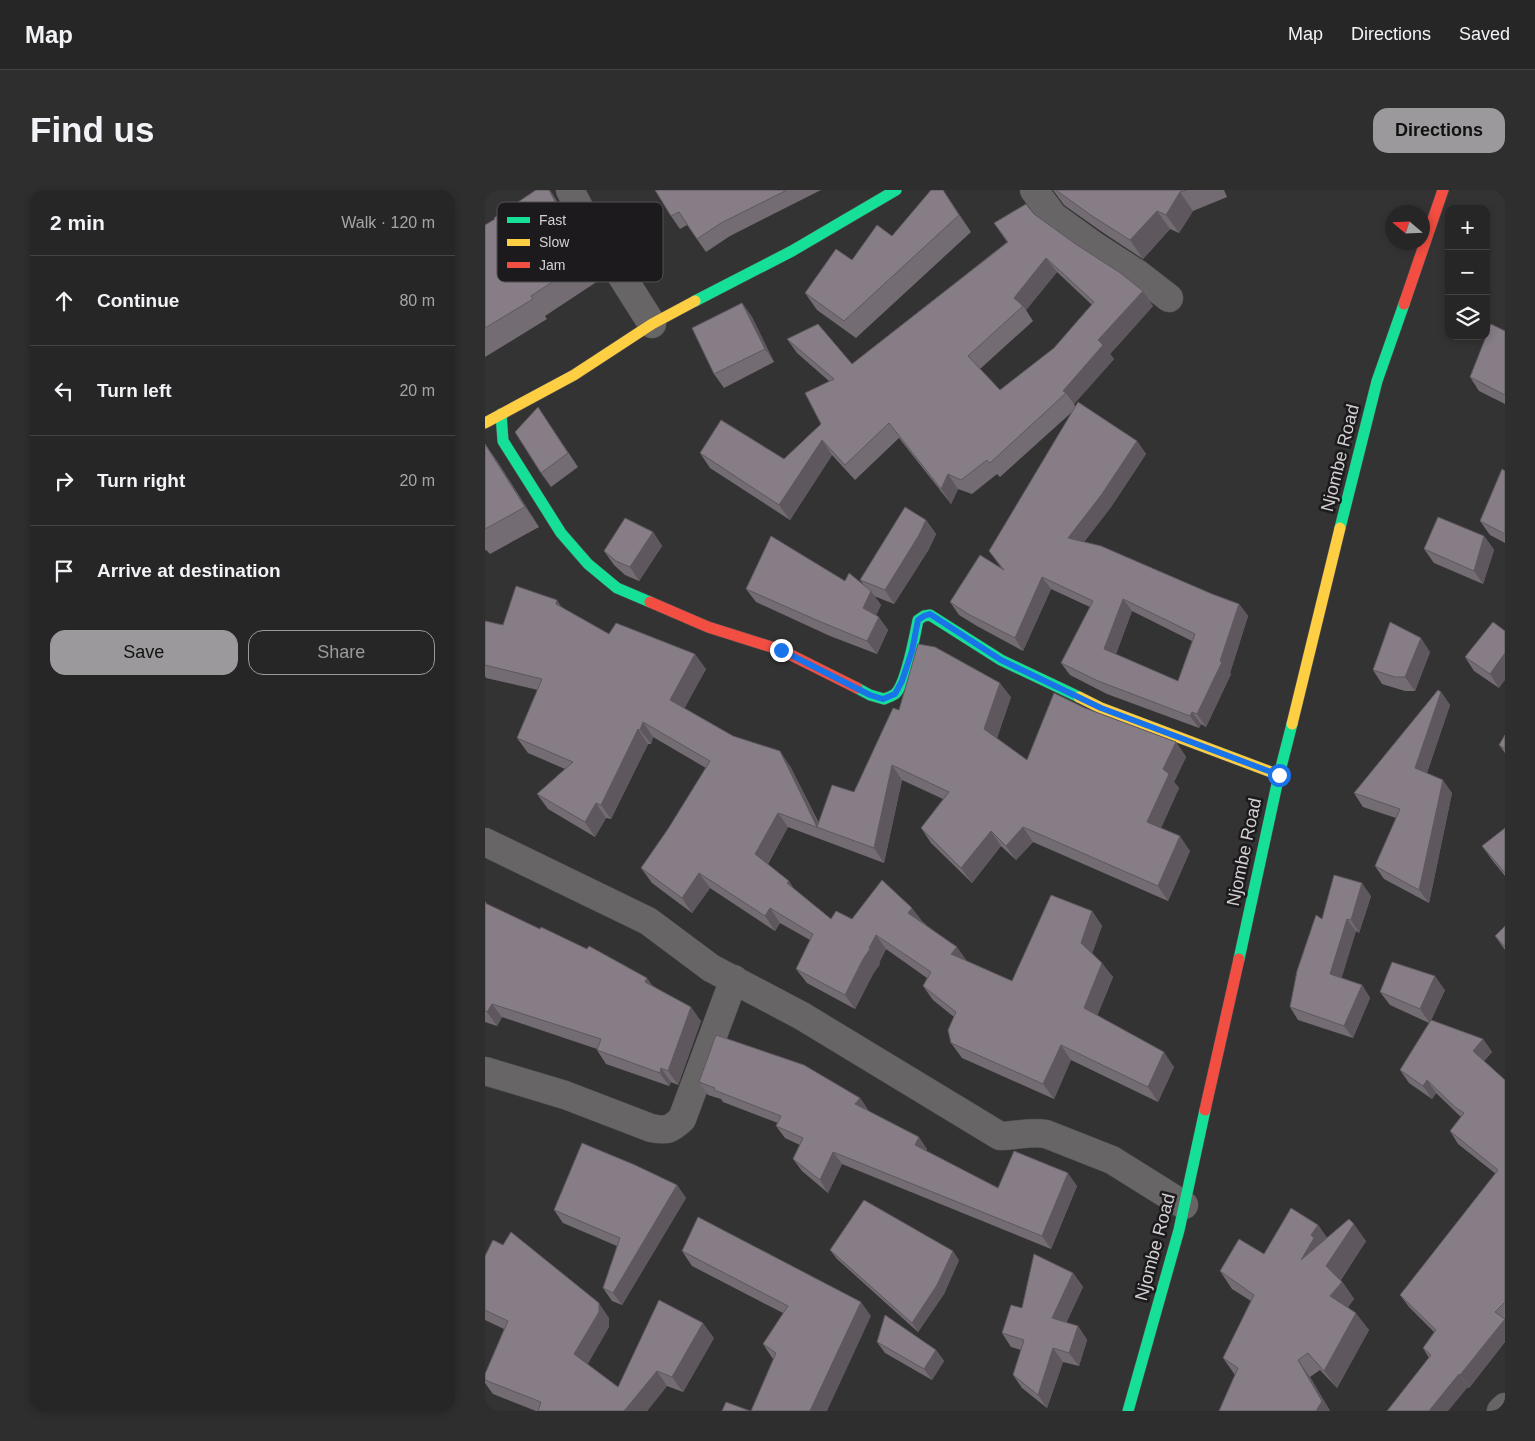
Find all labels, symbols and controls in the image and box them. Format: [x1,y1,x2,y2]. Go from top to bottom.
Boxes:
text: Map [25,21,73,48]
text: Map [1288,24,1323,44]
text: Directions [1351,24,1431,44]
text: Saved [1459,24,1510,44]
button: Directions [1373,108,1505,153]
text: Find us [30,110,154,149]
legend [497,202,663,282]
north arrow [1385,205,1430,250]
map controls [1445,205,1490,340]
button: + [1445,205,1490,250]
text: 2 min [50,211,105,234]
text: Fast [539,212,566,228]
text: Walk · 120 m [341,214,435,231]
text: Slow [539,234,570,250]
button: − [1445,250,1490,295]
text: Jam [539,257,565,273]
icon: ahead [50,287,78,315]
text: Continue [97,290,179,311]
text: 80 m [399,292,435,309]
button: layers [1445,295,1490,340]
icon: left [50,377,78,405]
text: Turn left [97,380,172,401]
text: 20 m [399,382,435,399]
street label: Njombe Road [1317,402,1363,514]
icon: right [50,467,78,495]
text: Turn right [97,470,185,491]
text: 20 m [399,472,435,489]
icon: arrive [50,557,78,585]
text: Arrive at destination [97,560,281,581]
button: Save [50,630,238,675]
button: Share [248,630,435,675]
route end [770,639,793,662]
route start [1268,764,1291,787]
street label: Njombe Road [1223,796,1265,908]
street label: Njombe Road [1131,1191,1179,1303]

